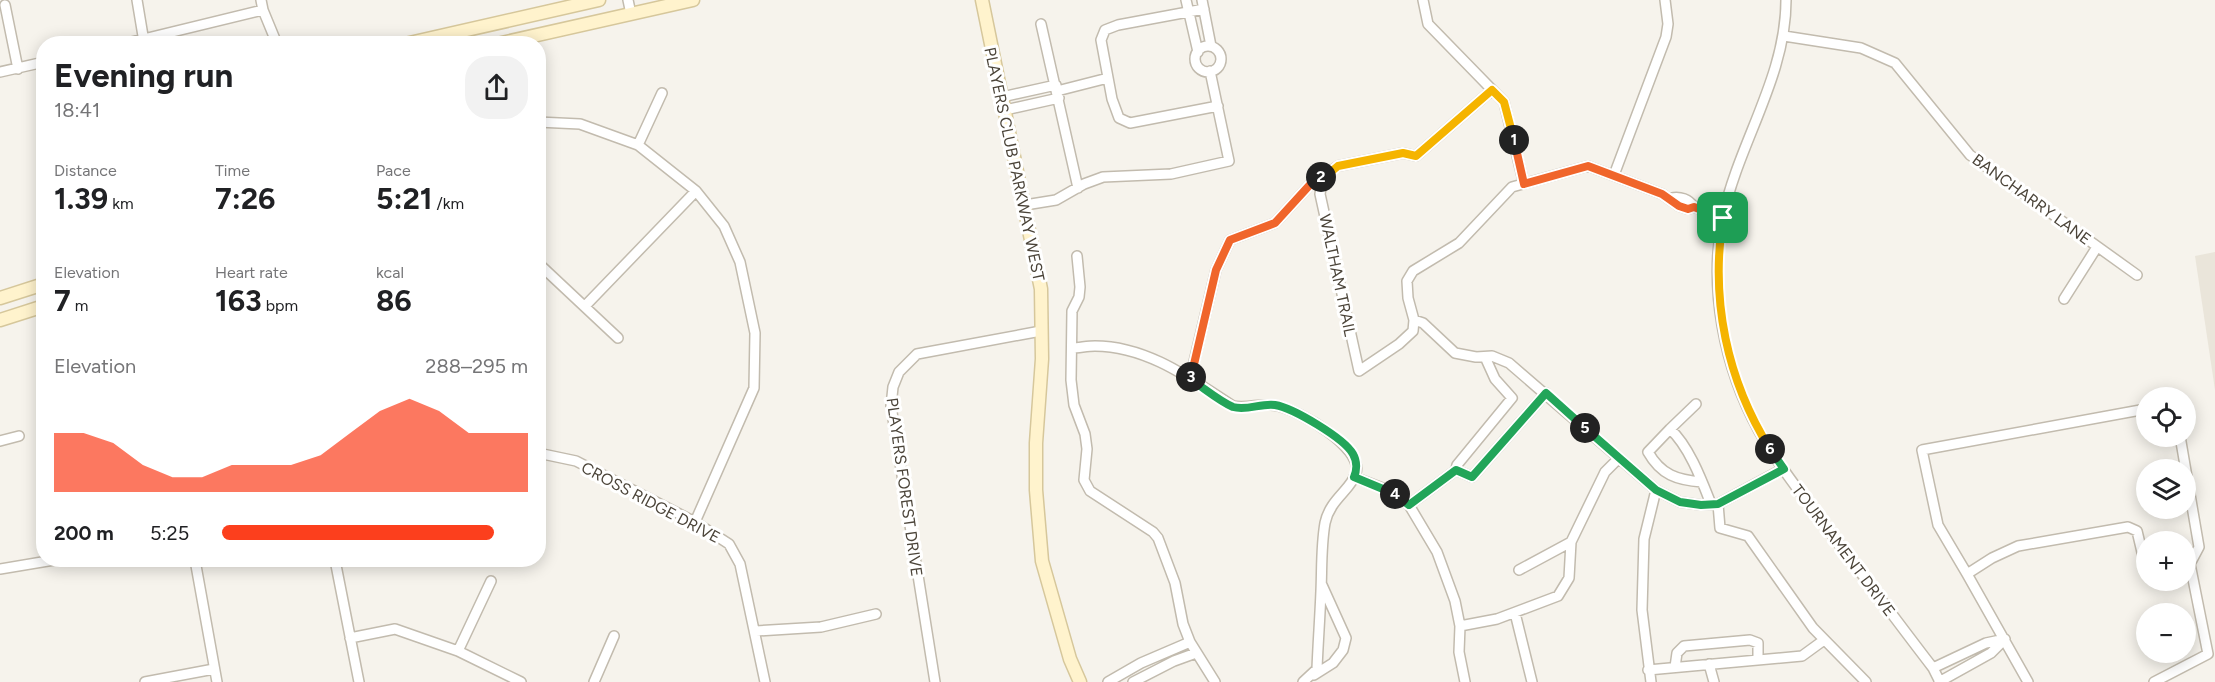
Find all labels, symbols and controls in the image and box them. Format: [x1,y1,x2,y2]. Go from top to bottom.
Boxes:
street label: PLAYERS CLUB PARKWAY WEST [980,45,1049,283]
text: Evening run [54,56,233,95]
button: share [465,56,528,119]
text: 18:41 [54,98,100,122]
pin: 1 [1499,125,1529,155]
text: 1 [1511,130,1517,149]
street label: BANCHARRY LANE [1969,150,2095,249]
text: Distance [54,161,117,180]
text: Time [215,161,250,180]
text: Pace [376,161,411,180]
pin: 2 [1306,162,1336,192]
text: 2 [1316,167,1326,186]
text: 1.39 [54,180,108,217]
text: 7:26 [215,180,275,217]
text: 5:21 [376,180,433,217]
pin [1697,192,1748,243]
text: km [108,194,134,213]
text: /km [433,194,464,213]
icon: arrive [1706,201,1739,234]
street label: WALTHAM TRAIL [1315,212,1360,339]
text: Elevation [54,263,120,282]
text: Heart rate [215,263,288,282]
text: kcal [376,263,404,282]
text: 7 [54,282,71,319]
text: 163 [215,282,262,319]
text: 86 [376,282,412,319]
text: m [71,296,88,315]
text: bpm [262,296,298,315]
text: Elevation [54,354,136,378]
text: 288–295 m [425,354,528,378]
pin: 3 [1176,362,1206,392]
text: 3 [1187,367,1195,386]
map controls [2136,387,2196,663]
button: locate [2136,387,2196,447]
street label: PLAYERS FOREST DRIVE [883,396,926,578]
pin: 5 [1570,413,1600,443]
text: 5 [1580,418,1590,437]
pin: 6 [1755,434,1785,464]
text: 6 [1765,439,1775,458]
street label: CROSS RIDGE DRIVE [578,458,723,547]
button: layers [2136,459,2196,519]
pin: 4 [1380,479,1410,509]
street label: TOURNAMENT DRIVE [1788,481,1899,620]
text: 4 [1390,484,1400,503]
text: 200 m [54,521,114,545]
text: 5:25 [150,521,189,545]
button: + [2136,531,2196,591]
button: − [2136,603,2196,663]

